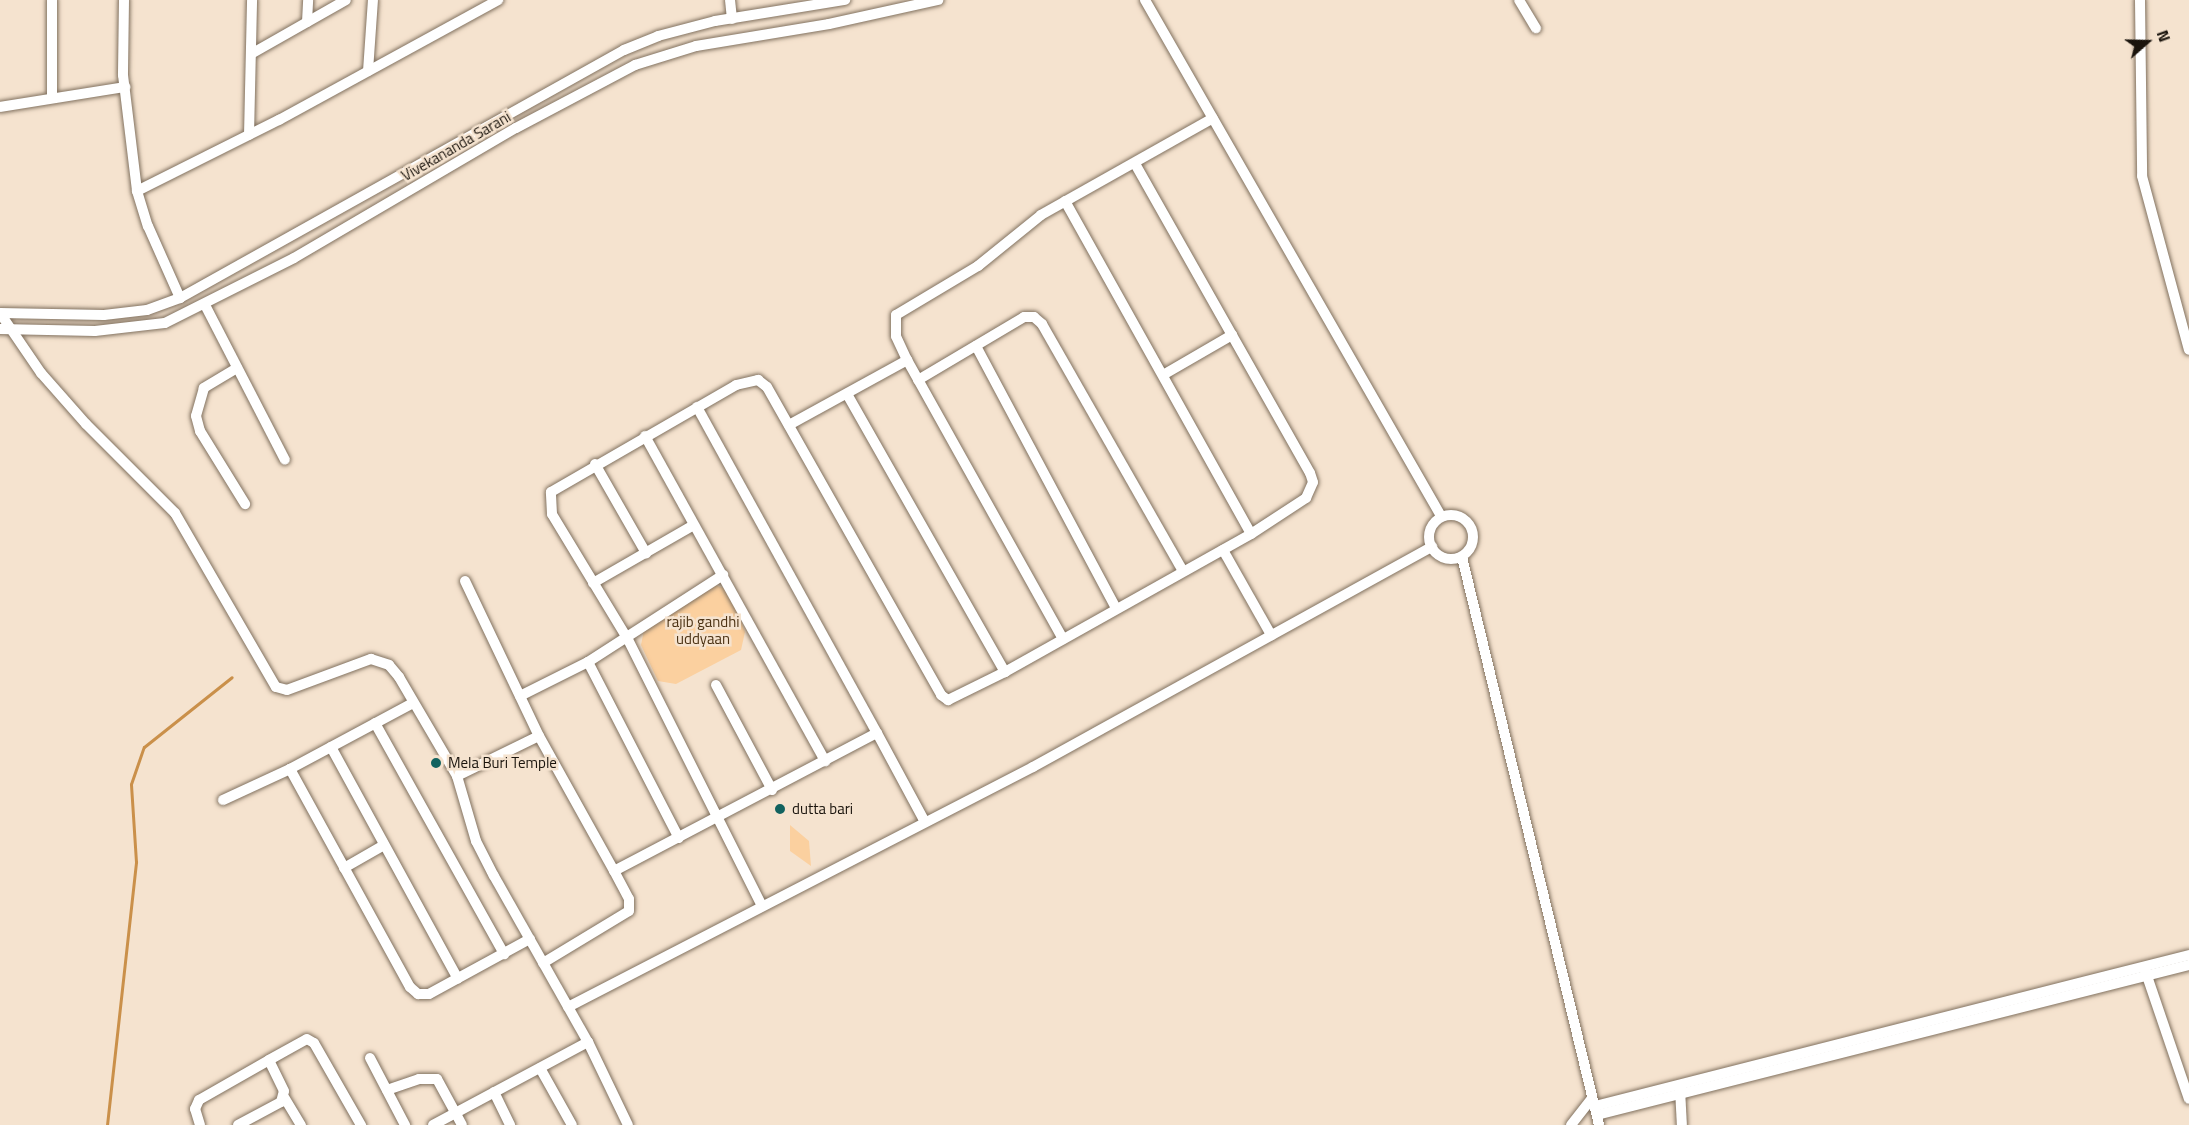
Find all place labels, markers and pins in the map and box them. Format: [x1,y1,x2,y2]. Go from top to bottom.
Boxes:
place label: Mela Buri Temple [448,754,557,772]
marker: Mela Buri Temple [429,756,443,770]
place label: dutta bari [792,800,853,818]
marker: dutta bari [773,802,787,816]

